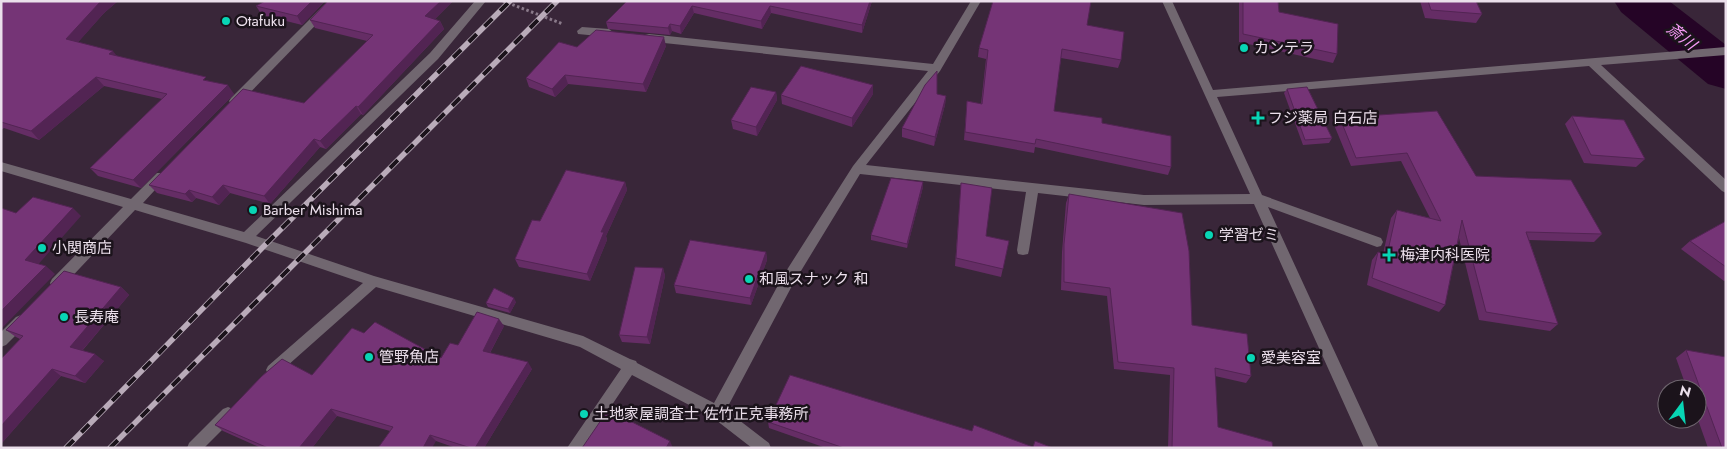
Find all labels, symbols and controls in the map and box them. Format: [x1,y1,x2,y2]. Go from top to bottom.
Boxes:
place label: Otafuku [236,10,285,32]
marker: Otafuku [220,15,232,27]
water label: 斎川 [1662,17,1703,57]
place label: カンテラ [1254,37,1314,59]
marker: カンテラ [1238,42,1250,54]
place label: フジ薬局 白石店 [1268,107,1378,129]
marker: フジ薬局 白石店 [1252,112,1264,124]
place label: Barber Mishima [263,199,362,221]
marker: Barber Mishima [247,204,259,216]
place label: 学習ゼミ [1219,224,1279,246]
marker: 学習ゼミ [1203,229,1215,241]
place label: 小関商店 [52,237,112,259]
marker: 小関商店 [36,242,48,254]
place label: 梅津内科医院 [1400,244,1490,266]
marker: 梅津内科医院 [1382,248,1396,262]
place label: 和風スナック 和 [759,268,869,290]
marker: 和風スナック 和 [743,273,755,285]
place label: 長寿庵 [74,306,119,328]
marker: 長寿庵 [58,311,70,323]
place label: 管野魚店 [379,346,439,368]
place label: 愛美容室 [1261,347,1321,369]
marker: 管野魚店 [363,351,375,363]
marker: 愛美容室 [1245,352,1257,364]
north arrow [1657,379,1707,429]
text: N [1677,380,1693,403]
place label: 土地家屋調査士 佐竹正克事務所 [594,403,809,425]
marker: 土地家屋調査士 佐竹正克事務所 [578,408,590,420]

